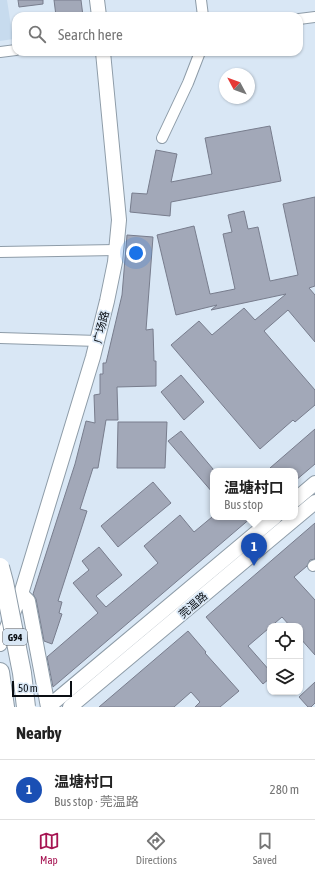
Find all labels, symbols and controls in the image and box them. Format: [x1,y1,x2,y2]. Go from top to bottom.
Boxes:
search box [12,12,303,56]
icon: search [26,23,48,45]
text: Search here [58,26,123,43]
north arrow [219,68,255,104]
your location [126,243,146,263]
street label: 广场路 [91,310,111,344]
popup [210,468,298,520]
text: 温塘村口 [224,479,284,496]
text: Bus stop [224,497,263,512]
pin: 1 [241,533,267,566]
street label: 莞温路 [177,590,209,620]
map controls [267,623,303,695]
button: locate [267,623,303,659]
road number: G94 [3,629,27,645]
button: layers [267,659,303,695]
scale bar [12,679,72,698]
text: 50 m [18,682,38,694]
text: Nearby [16,723,62,743]
text: 温塘村口 [54,773,114,790]
text: 1 [26,782,32,797]
text: 280 m [270,782,299,797]
text: Bus stop · 莞温路 [54,794,139,809]
tab: Map [38,830,60,866]
tab: Directions [136,830,177,866]
tab: Saved [253,830,277,866]

